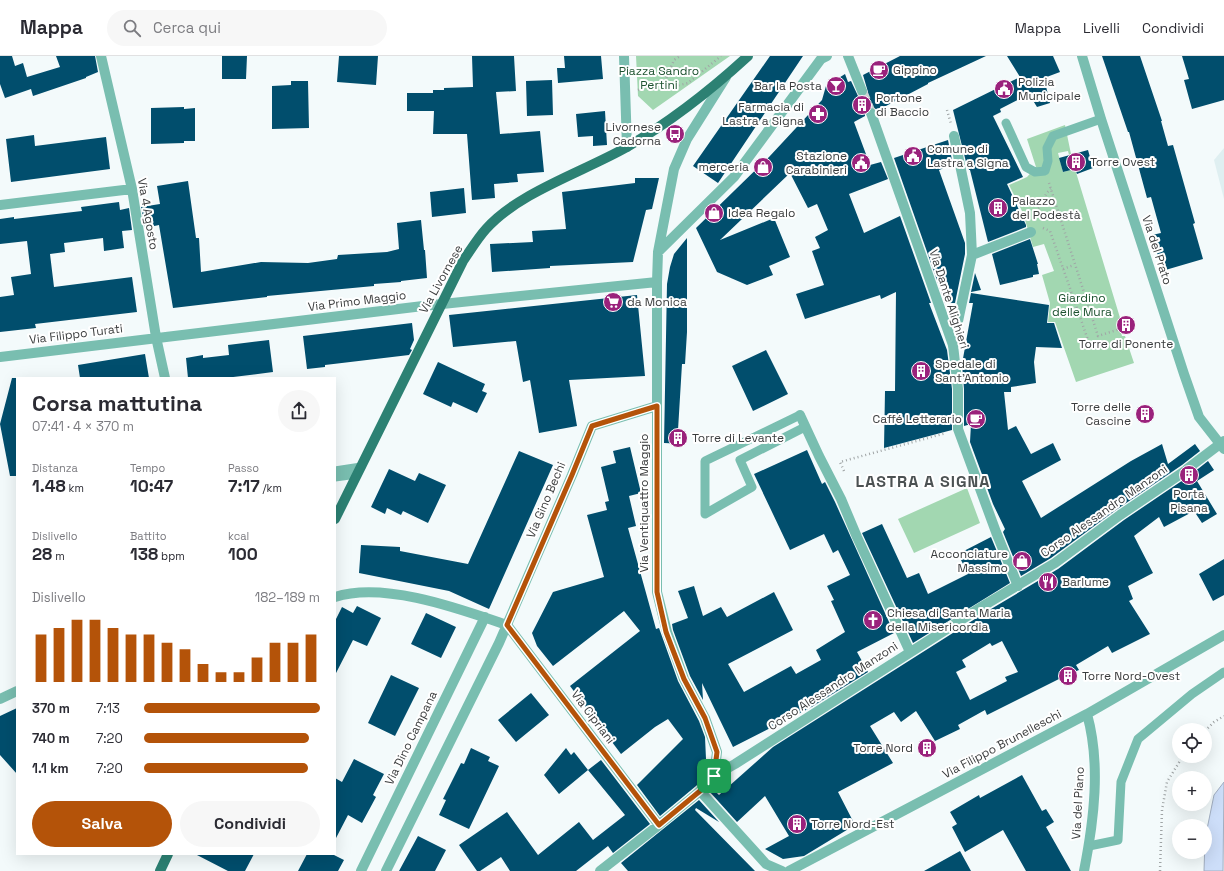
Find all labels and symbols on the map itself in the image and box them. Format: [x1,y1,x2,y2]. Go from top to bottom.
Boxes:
cafe icon: Gippino [868,59,890,81]
place label: Gippino [893,62,937,78]
park label: Piazza Sandro Pertini [619,63,699,93]
place label: Polizia Municipale [1018,74,1081,104]
bar icon: Bar la Posta [825,75,847,97]
place label: Bar la Posta [754,78,822,94]
public building icon: Polizia Municipale [993,78,1015,100]
place label: Portone di Baccio [876,90,929,120]
building icon: Portone di Baccio [851,94,873,116]
place label: Farmacia di Lastra a Signa [722,99,804,129]
pharmacy icon: Farmacia di Lastra a Signa [807,103,829,125]
place label: Livornese Cadorna [605,119,661,149]
bus stop icon: Livornese Cadorna [664,123,686,145]
place label: Comune di Lastra a Signa [927,141,1009,171]
public building icon: Comune di Lastra a Signa [902,145,924,167]
place label: Stazione Carabinieri [786,148,847,178]
building icon: Torre Ovest [1065,151,1087,173]
public building icon: Stazione Carabinieri [850,152,872,174]
place label: Torre Ovest [1090,154,1155,170]
shop icon: merceria [752,156,774,178]
place label: merceria [699,159,749,175]
street label: Via 4 Agosto [134,177,162,251]
place label: Palazzo del Podestà [1012,193,1081,223]
building icon: Palazzo del Podestà [987,197,1009,219]
shop icon: Idea Regalo [703,202,725,224]
place label: Idea Regalo [728,205,795,221]
street label: Via del Prato [1138,213,1176,287]
street label: Via Livornese [416,242,466,316]
street label: Via Dante Alighieri [925,247,973,351]
street label: Via Primo Maggio [307,287,407,315]
park label: Giardino delle Mura [1052,290,1112,320]
supermarket icon: da Monica [602,291,624,313]
place label: da Monica [627,294,687,310]
building icon: Torre di Ponente [1115,314,1137,336]
street label: Via Filippo Turati [28,320,124,348]
place label: Torre di Ponente [1079,336,1173,352]
place label: Spedale di Sant'Antonio [935,356,1009,386]
building icon: Spedale di Sant'Antonio [910,360,932,382]
place label: Torre delle Cascine [1071,399,1131,429]
building icon: Torre delle Cascine [1134,403,1156,425]
cafe icon: Caffé Letterario [965,408,987,430]
place label: Caffé Letterario [873,411,962,427]
building icon: Torre di Levante [667,427,689,449]
place label: Torre di Levante [692,430,784,446]
street label: Via Ventiquattro Maggio [636,434,652,572]
street label: Via Gino Bechi [523,459,569,541]
street label: Corso Alessandro Manzoni [1037,461,1171,561]
building icon: Porta Pisana [1178,464,1200,486]
district label: LASTRA A SIGNA [856,471,990,492]
place label: Porta Pisana [1170,486,1208,516]
place label: Acconciature Massimo [930,546,1008,576]
shop icon: Acconciature Massimo [1011,550,1033,572]
restaurant icon: Barlume [1037,571,1059,593]
place label: Barlume [1062,574,1109,590]
place label: Chiesa di Santa Maria della Misericordia [887,605,1011,635]
church icon: Chiesa di Santa Maria della Misericordia [862,609,884,631]
street label: Corso Alessandro Manzoni [765,638,901,734]
building icon: Torre Nord-Ovest [1057,665,1079,687]
place label: Torre Nord-Ovest [1082,668,1180,684]
street label: Via Cipriani [568,687,618,747]
street label: Via Dino Campana [381,688,441,788]
street label: Via Filippo Brunelleschi [940,706,1064,782]
building icon: Torre Nord [916,737,938,759]
place label: Torre Nord [853,740,913,756]
pin [697,759,731,793]
street label: Via del Piano [1068,766,1088,840]
building icon: Torre Nord-Est [786,813,808,835]
place label: Torre Nord-Est [811,816,895,832]

